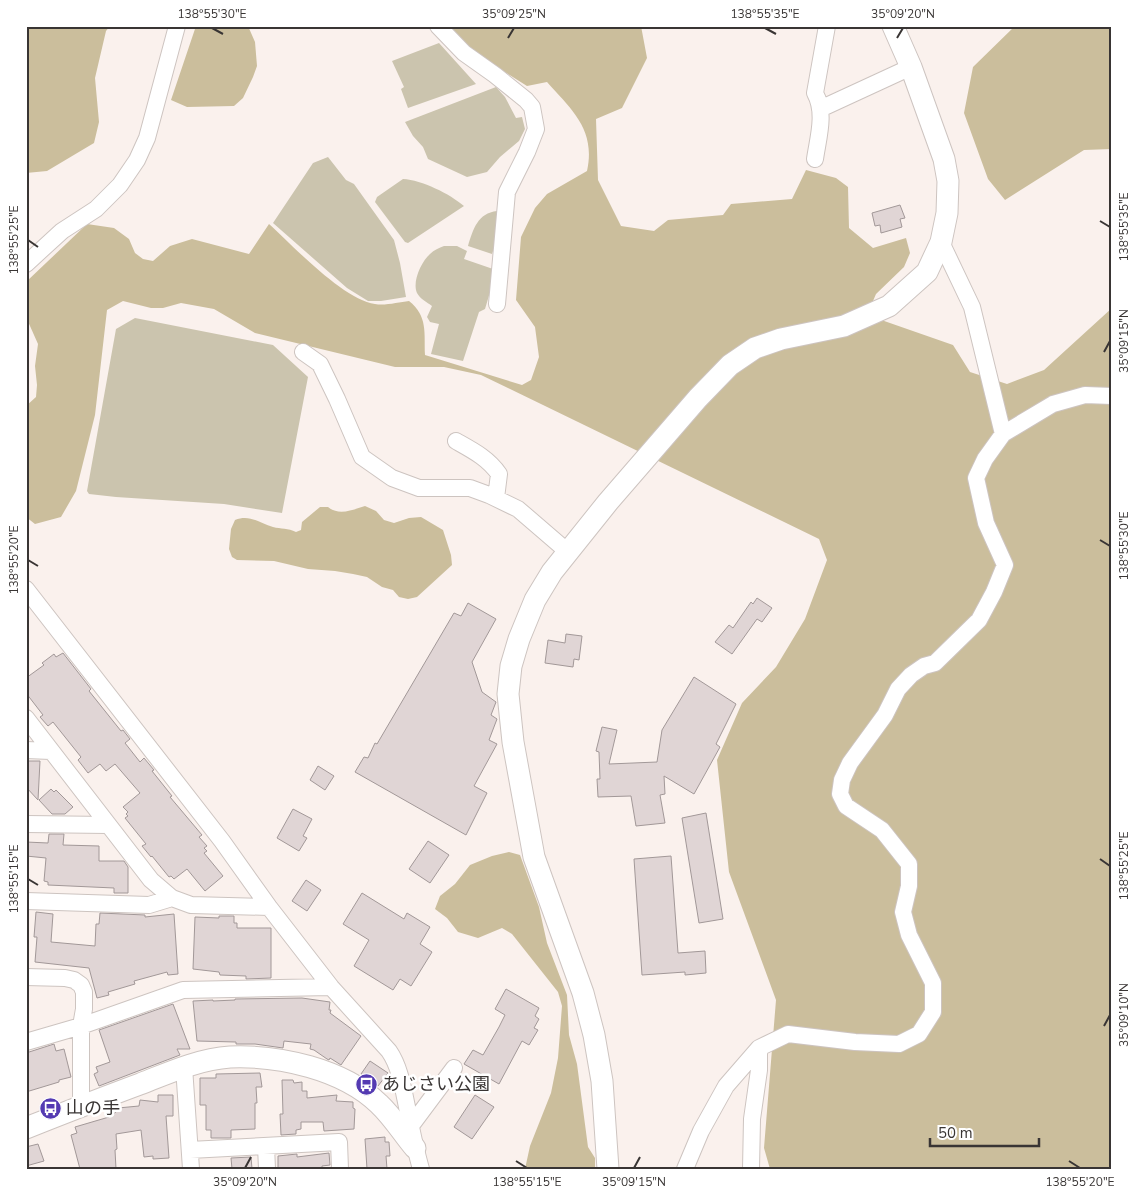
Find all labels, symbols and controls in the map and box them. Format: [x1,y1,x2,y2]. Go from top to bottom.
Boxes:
text: 138°55'30"E [177,6,247,22]
text: 35°09'25"N [482,6,546,22]
text: 138°55'35"E [730,6,800,22]
text: 35°09'20"N [871,6,935,22]
text: 138°55'35"E [1116,192,1132,262]
text: 138°55'25"E [6,205,22,275]
text: 35°09'15"N [1116,309,1132,373]
text: 138°55'30"E [1116,511,1132,581]
text: 138°55'20"E [6,525,22,595]
text: 138°55'25"E [1116,831,1132,901]
text: 138°55'15"E [6,844,22,914]
text: 35°09'10"N [1116,983,1132,1047]
bus stop icon: あじさい公園 [354,1072,378,1096]
place label: あじさい公園 [382,1072,490,1096]
bus stop icon: 山の手 [38,1096,62,1120]
place label: 山の手 [66,1096,120,1120]
scale bar [930,1115,1039,1147]
text: 50 m [938,1123,973,1143]
text: 35°09'20"N [213,1174,277,1190]
text: 138°55'15"E [492,1174,562,1190]
text: 35°09'15"N [602,1174,666,1190]
text: 138°55'20"E [1045,1174,1115,1190]

